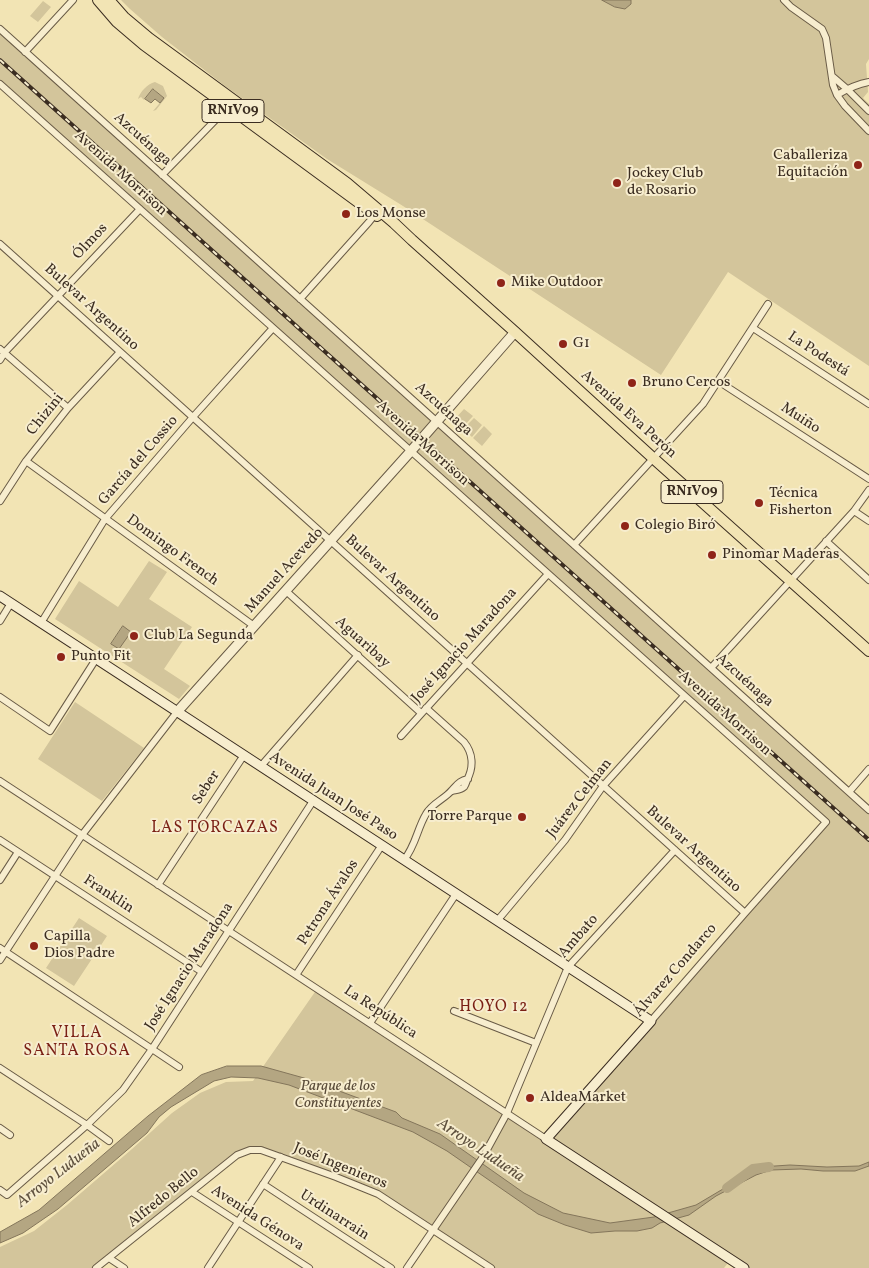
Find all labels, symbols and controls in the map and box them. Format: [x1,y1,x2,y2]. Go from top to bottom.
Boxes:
road number: RN1V09 [202,100,264,122]
street label: Azcuénaga [109,109,175,171]
street label: Avenida Morrison [70,127,170,221]
place label: Caballeriza Equitación [773,147,848,182]
marker: Caballeriza Equitación [852,159,864,171]
place label: Jockey Club de Rosario [627,165,703,200]
marker: Jockey Club de Rosario [611,177,623,189]
place label: Los Monse [356,205,426,223]
marker: Los Monse [340,208,352,220]
street label: Ólmos [70,220,112,264]
street label: Bulevar Argentino [40,261,142,355]
place label: Mike Outdoor [511,274,603,292]
marker: Mike Outdoor [495,277,507,289]
street label: La Podestá [784,328,852,382]
place label: G1 [573,335,590,353]
marker: G1 [557,338,569,350]
street label: Avenida Eva Perón [576,367,680,463]
place label: Bruno Cercos [642,374,730,392]
marker: Bruno Cercos [626,377,638,389]
street label: Azcuénaga [410,379,476,441]
street label: Chizini [24,390,68,440]
street label: Avenida Morrison [372,397,472,491]
street label: Muiño [777,400,823,438]
street label: García del Cossio [95,413,183,509]
road number: RN1V09 [661,481,723,504]
place label: Técnica Fisherton [769,485,832,520]
marker: Técnica Fisherton [753,497,765,509]
street label: Domingo French [122,511,222,591]
place label: Colegio Biró [635,517,716,535]
marker: Colegio Biró [619,520,631,532]
street label: Manuel Acevedo [242,525,328,617]
street label: Bulevar Argentino [341,532,443,626]
place label: Pinomar Maderas [722,546,839,564]
marker: Pinomar Maderas [706,549,718,561]
street label: José Ignacio Maradona [408,585,522,707]
street label: Aguaribay [331,613,393,673]
place label: Club La Segunda [144,627,253,645]
marker: Club La Segunda [128,630,140,642]
place label: Punto Fit [71,648,131,666]
street label: Azcuénaga [711,650,777,712]
marker: Punto Fit [55,651,67,663]
street label: Avenida Morrison [674,667,774,761]
street label: Avenida Juan José Paso [265,749,401,845]
street label: Juárez Celman [543,756,617,842]
street label: Seber [189,768,225,808]
street label: Bulevar Argentino [642,803,744,897]
place label: Torre Parque [427,808,512,826]
marker: Torre Parque [516,811,528,823]
district label: LAS TORCAZAS [150,819,280,839]
street label: Petrona Ávalos [295,857,363,949]
street label: Franklin [79,872,137,918]
street label: José Ignacio Maradona [142,900,238,1034]
street label: Ambato [555,911,603,963]
street label: Álvarez Condarco [631,921,721,1021]
place label: Capilla Dios Padre [44,928,115,963]
marker: Capilla Dios Padre [28,940,40,952]
street label: La República [340,983,420,1043]
district label: HOYO 12 [458,998,530,1018]
district label: VILLA SANTA ROSA [22,1024,132,1062]
park label: Parque de los Constituyentes [294,1078,382,1113]
place label: AldeaMarket [540,1089,626,1107]
marker: AldeaMarket [524,1092,536,1104]
water label: Arroyo Ludueña [433,1115,527,1187]
water label: Arroyo Ludueña [13,1135,105,1213]
street label: José Ingenieros [290,1140,390,1194]
street label: Alfredo Bello [125,1164,203,1232]
street label: Avenida Génova [207,1182,307,1256]
street label: Urdinarrain [296,1187,372,1245]

